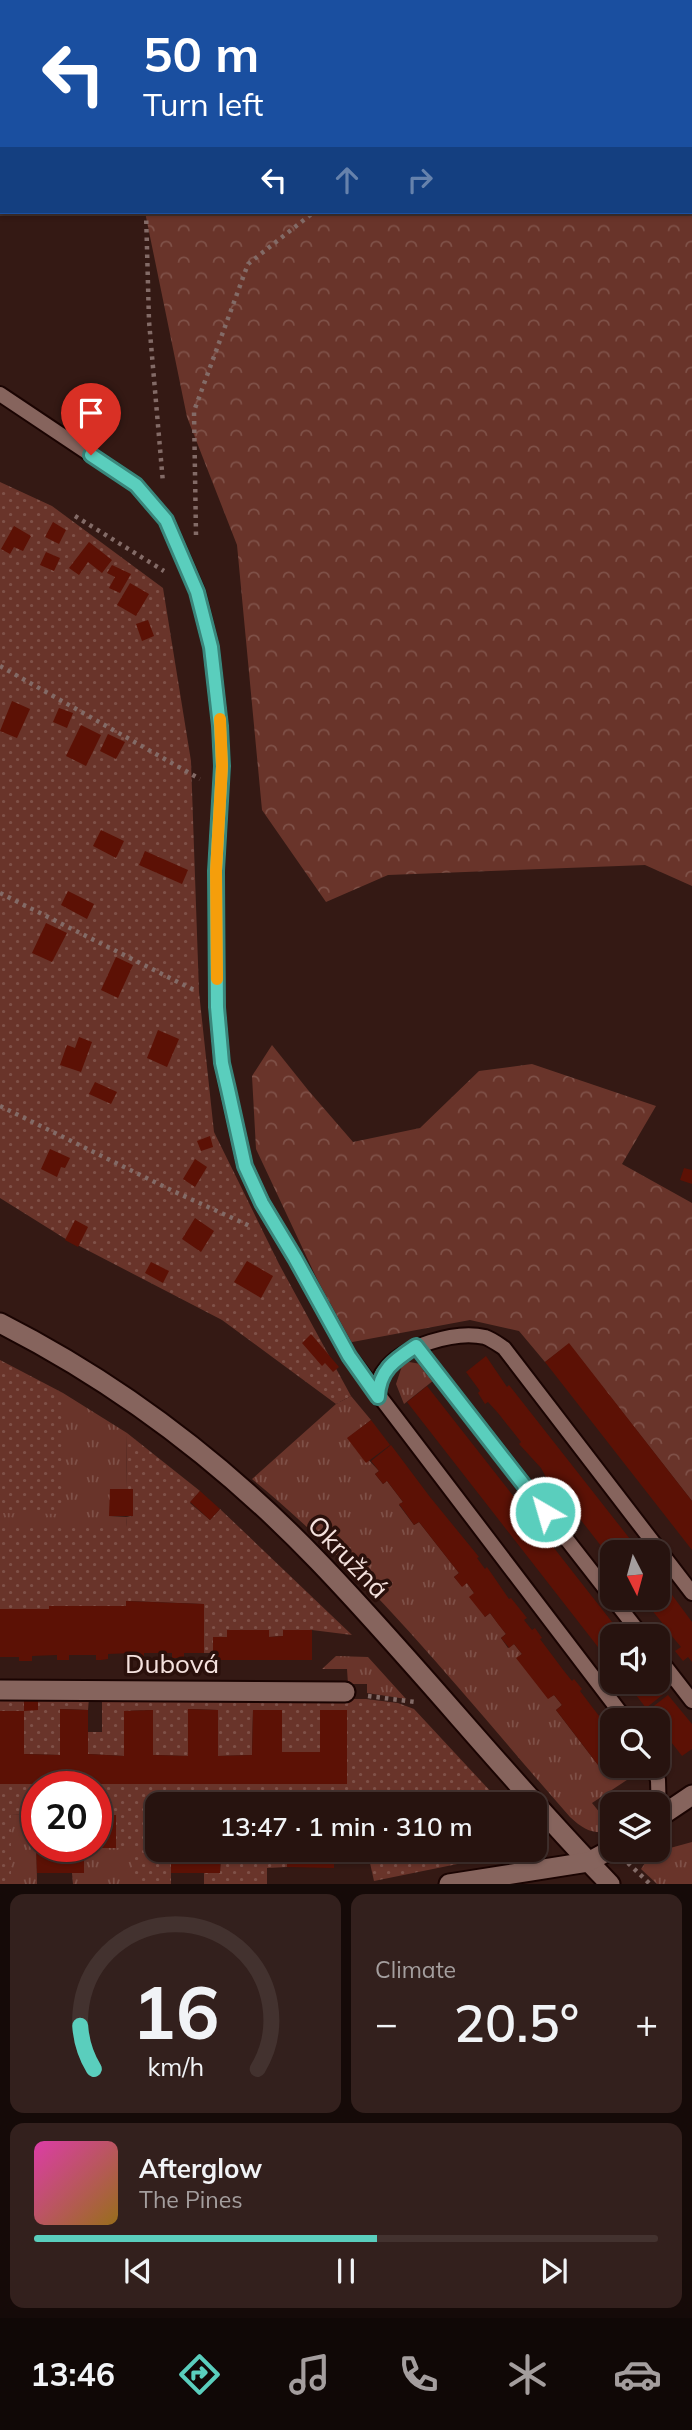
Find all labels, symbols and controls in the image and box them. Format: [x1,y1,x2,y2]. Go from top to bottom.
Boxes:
text: 50 m [143,23,259,84]
icon: left [28,28,119,119]
text: Turn left [143,84,263,124]
icon: left [255,161,293,199]
icon: ahead [328,161,366,199]
icon: right [401,161,439,199]
pin [61,383,121,455]
icon: arrive [72,394,110,432]
position arrow [508,1475,582,1549]
street label: Okružná [301,1508,396,1605]
north arrow [600,1540,670,1610]
map controls [600,1540,670,1862]
button: sound [600,1624,670,1694]
street label: Dubová [125,1647,219,1680]
button: search [600,1708,670,1778]
speed limit sign: 20 [21,1771,112,1862]
button: layers [600,1792,670,1862]
text: 13:47 · 1 min · 310 m [219,1810,473,1843]
text: Climate [375,1955,456,1984]
text: 16 [132,1967,219,2058]
text: 20.5° [454,1990,579,2055]
text: − [375,1999,398,2047]
text: + [635,1999,658,2047]
text: km/h [147,2051,204,2082]
text: Afterglow [139,2152,262,2185]
text: The Pines [139,2185,243,2214]
icon: previous [119,2252,157,2290]
icon: pause [327,2252,365,2290]
icon: next [535,2252,573,2290]
icon: directions [175,2350,224,2399]
icon: music [285,2350,334,2399]
icon: phone [394,2350,443,2399]
icon: climate [503,2350,552,2399]
icon: car [613,2350,662,2399]
text: 13:46 [30,2354,115,2394]

